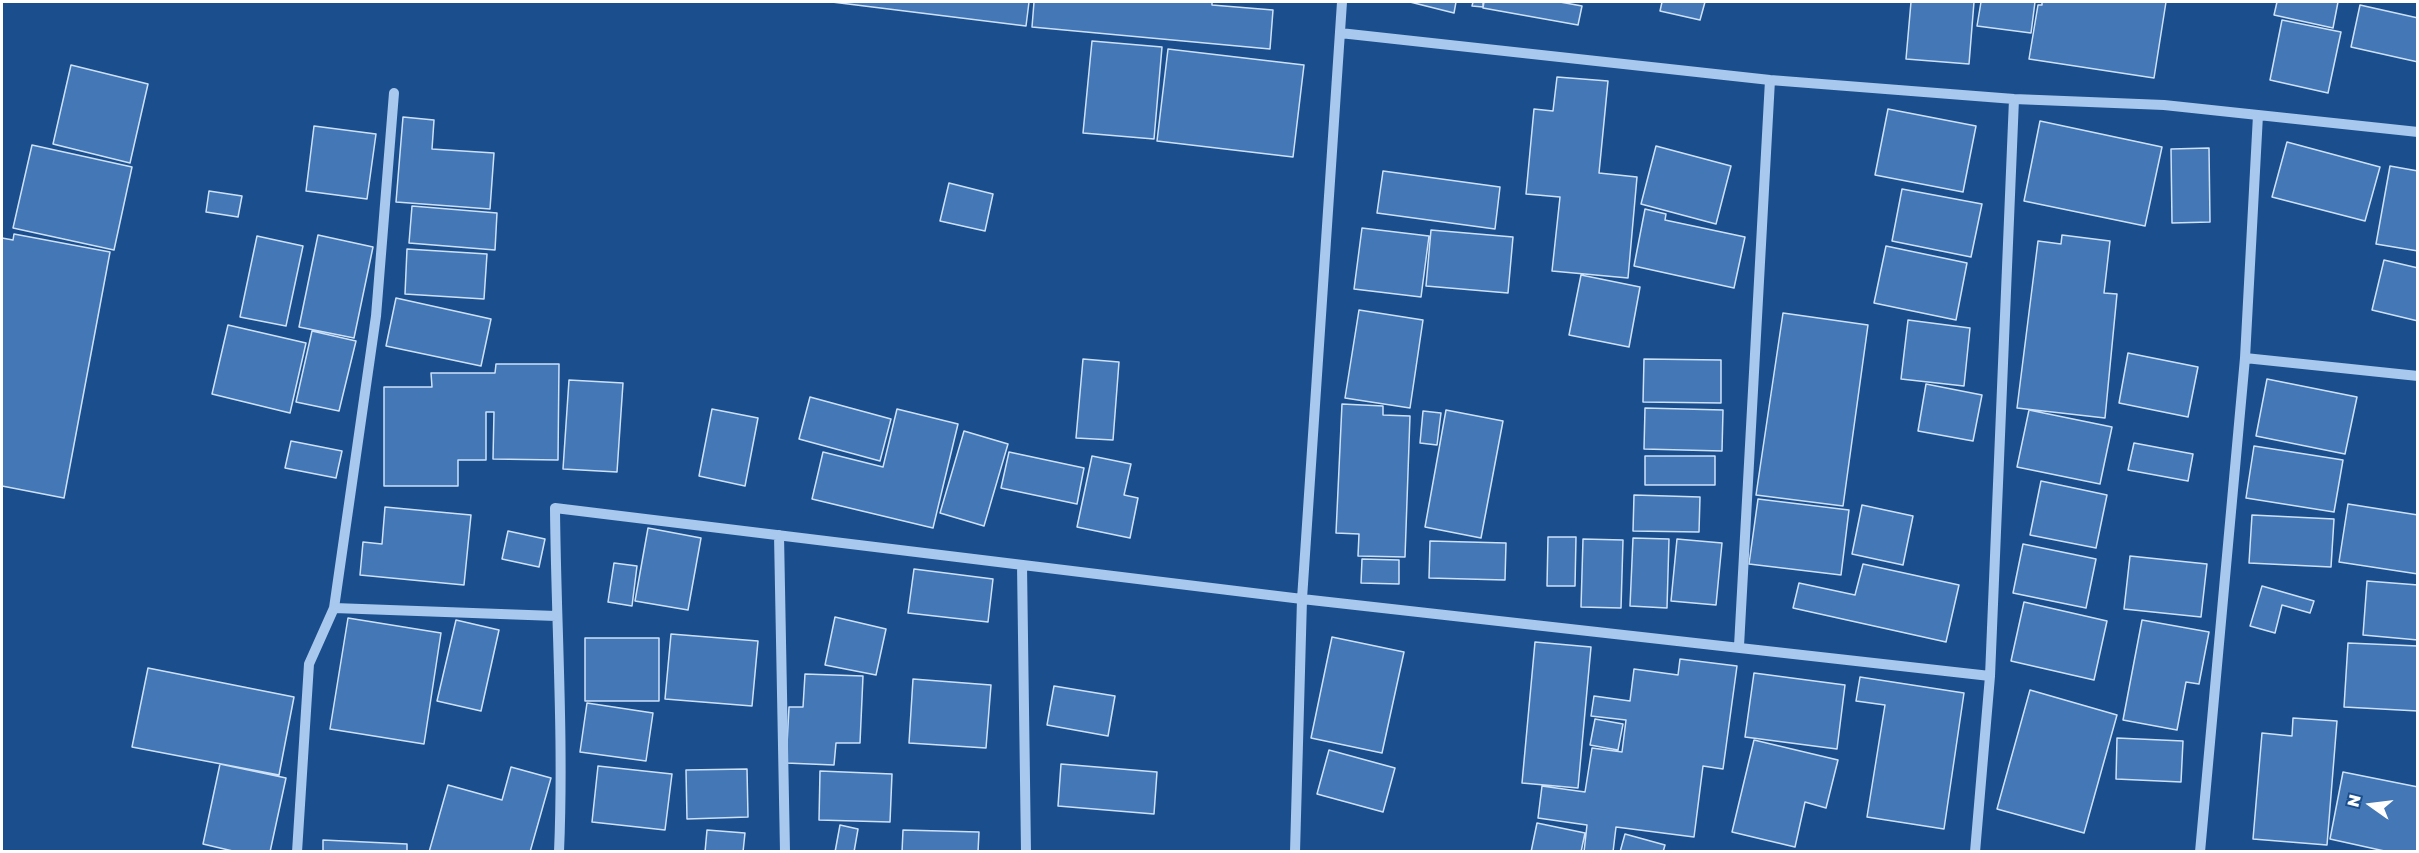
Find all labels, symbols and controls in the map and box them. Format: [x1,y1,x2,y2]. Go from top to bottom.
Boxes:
north arrow [2341,775,2401,835]
text: N [2342,792,2365,809]

